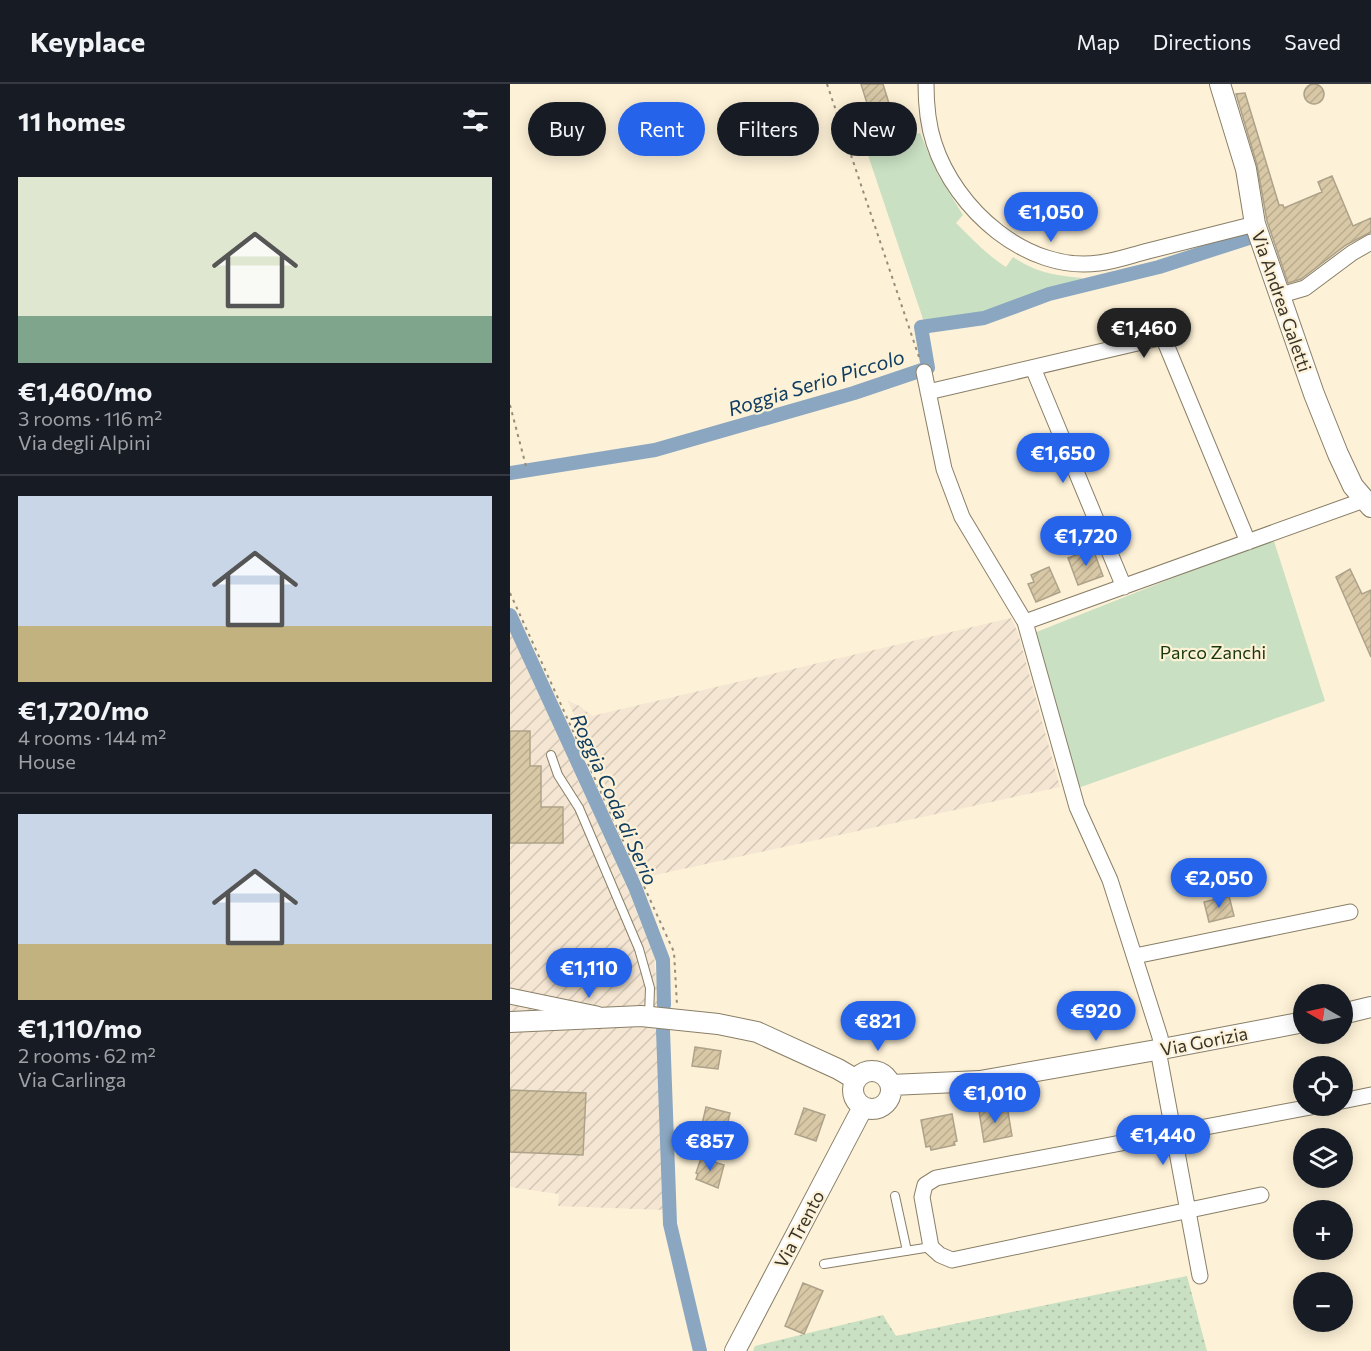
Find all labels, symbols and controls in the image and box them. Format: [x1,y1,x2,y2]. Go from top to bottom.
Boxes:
text: Keyplace [30,24,145,58]
text: Map [1077,29,1120,54]
text: Directions [1153,29,1251,54]
text: Saved [1284,29,1341,54]
chip: Buy [528,102,606,156]
chip: Rent [618,102,705,156]
chip: Filters [717,102,819,156]
chip: New [831,102,917,156]
icon: filters [459,104,492,137]
text: 11 homes [18,105,126,136]
pin: €1,050 [1002,192,1100,243]
text: €1,050 [1018,199,1084,223]
icon: home [201,216,309,324]
street label: Via Andrea Galetti [1247,227,1317,375]
pin: €1,460 [1095,308,1193,359]
text: €1,460 [1111,315,1177,339]
water label: Roggia Serio Piccolo [725,344,907,420]
text: €1,460/mo [18,375,152,406]
text: 3 rooms · 116 m² [18,406,162,430]
text: Via degli Alpini [18,430,151,454]
pin: €1,650 [1014,433,1112,484]
text: €1,650 [1030,440,1096,464]
pin: €1,720 [1037,516,1135,567]
text: €1,720 [1054,523,1118,547]
icon: home [201,535,309,643]
park label: Parco Zanchi [1160,641,1266,663]
text: €1,720/mo [18,694,149,725]
water label: Roggia Coda di Serio [566,710,664,888]
text: 4 rooms · 144 m² [18,725,166,749]
text: House [18,749,76,773]
icon: home [201,853,309,961]
pin: €2,050 [1170,858,1268,909]
text: €2,050 [1185,865,1253,889]
pin: €1,110 [540,948,638,999]
text: €1,110 [560,955,618,979]
north arrow [1293,984,1353,1044]
map controls [1293,984,1353,1332]
pin: €920 [1060,991,1132,1042]
text: €920 [1071,998,1121,1022]
pin: €821 [842,1001,914,1052]
text: €821 [855,1008,901,1032]
text: €1,110/mo [18,1012,142,1043]
street label: Via Gorizia [1158,1022,1250,1060]
text: 2 rooms · 62 m² [18,1043,156,1067]
button: locate [1293,1056,1353,1116]
text: Via Carlinga [18,1067,126,1091]
pin: €1,010 [946,1073,1044,1124]
text: €1,010 [963,1080,1027,1104]
pin: €1,440 [1114,1115,1212,1166]
pin: €857 [674,1121,746,1172]
text: €1,440 [1130,1122,1196,1146]
text: €857 [685,1128,735,1152]
button: layers [1293,1128,1353,1188]
street label: Via Trento [769,1186,829,1272]
button: + [1293,1200,1353,1260]
button: − [1293,1272,1353,1332]

